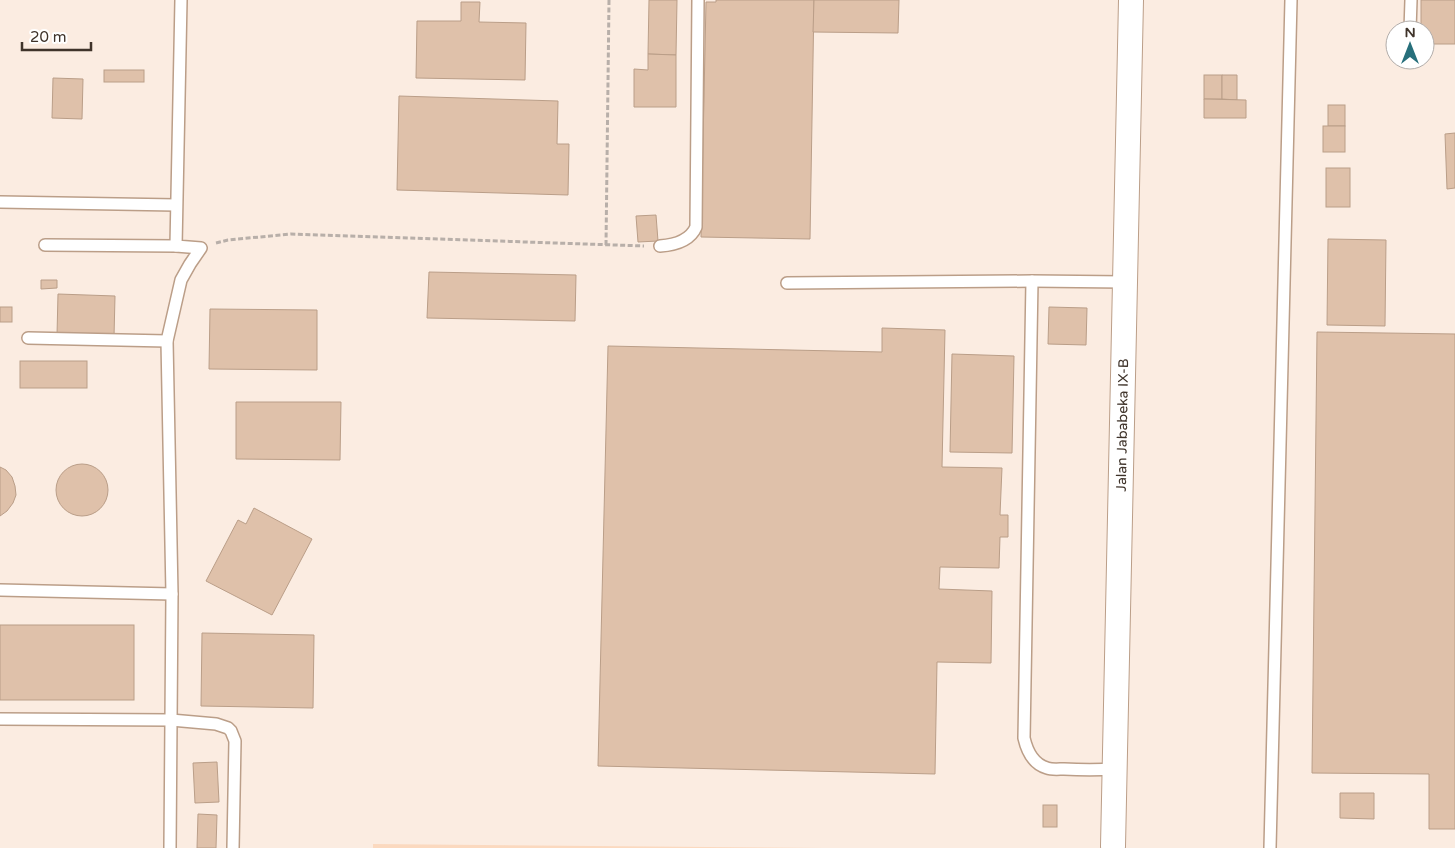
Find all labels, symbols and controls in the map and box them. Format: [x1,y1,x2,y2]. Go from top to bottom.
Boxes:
scale bar [22,20,91,52]
north arrow [1385,20,1435,70]
text: N [1404,24,1416,41]
text: 20 m [30,28,67,46]
street label: Jalan Jababeka IX-B [1113,358,1132,492]

